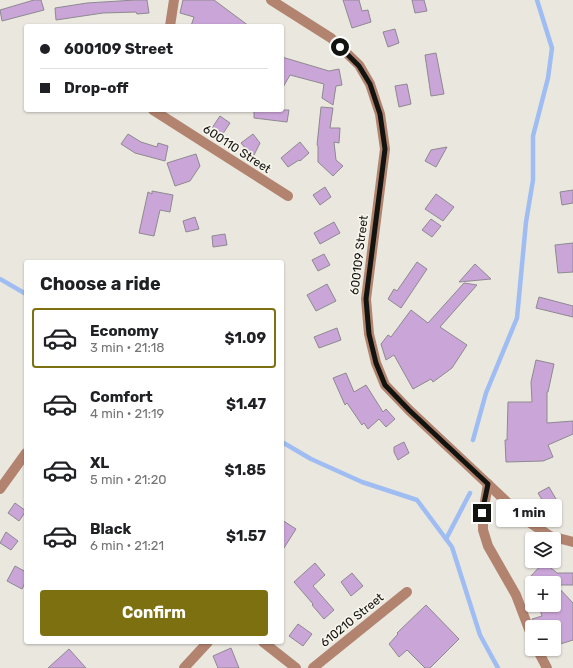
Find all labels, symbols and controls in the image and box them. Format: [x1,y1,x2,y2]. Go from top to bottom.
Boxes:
route start [331,38,349,56]
text: 600109 Street [64,40,173,58]
text: Drop-off [64,79,128,97]
street label: 600110 Street [200,122,274,176]
street label: 600109 Street [347,214,371,296]
text: Choose a ride [40,273,161,295]
icon: car [42,320,78,356]
text: Economy [90,322,159,340]
text: $1.09 [225,329,266,347]
text: 3 min · 21:18 [90,340,165,355]
icon: car [42,386,78,422]
text: Comfort [90,388,153,406]
text: $1.47 [226,395,266,413]
text: 4 min · 21:19 [90,406,164,421]
icon: car [42,452,78,488]
text: XL [90,454,109,472]
text: $1.85 [224,461,266,479]
text: 5 min · 21:20 [90,472,167,487]
callout: 1 min [496,499,562,527]
route end [473,504,491,522]
text: 1 min [512,505,546,520]
icon: car [42,518,78,554]
text: Black [90,520,131,538]
text: $1.57 [226,527,266,545]
map controls [525,532,561,656]
button: layers [525,532,561,568]
text: 6 min · 21:21 [90,538,164,553]
button: + [525,576,561,612]
button: Confirm [40,590,268,636]
street label: 610210 Street [318,590,387,650]
button: − [525,620,561,656]

